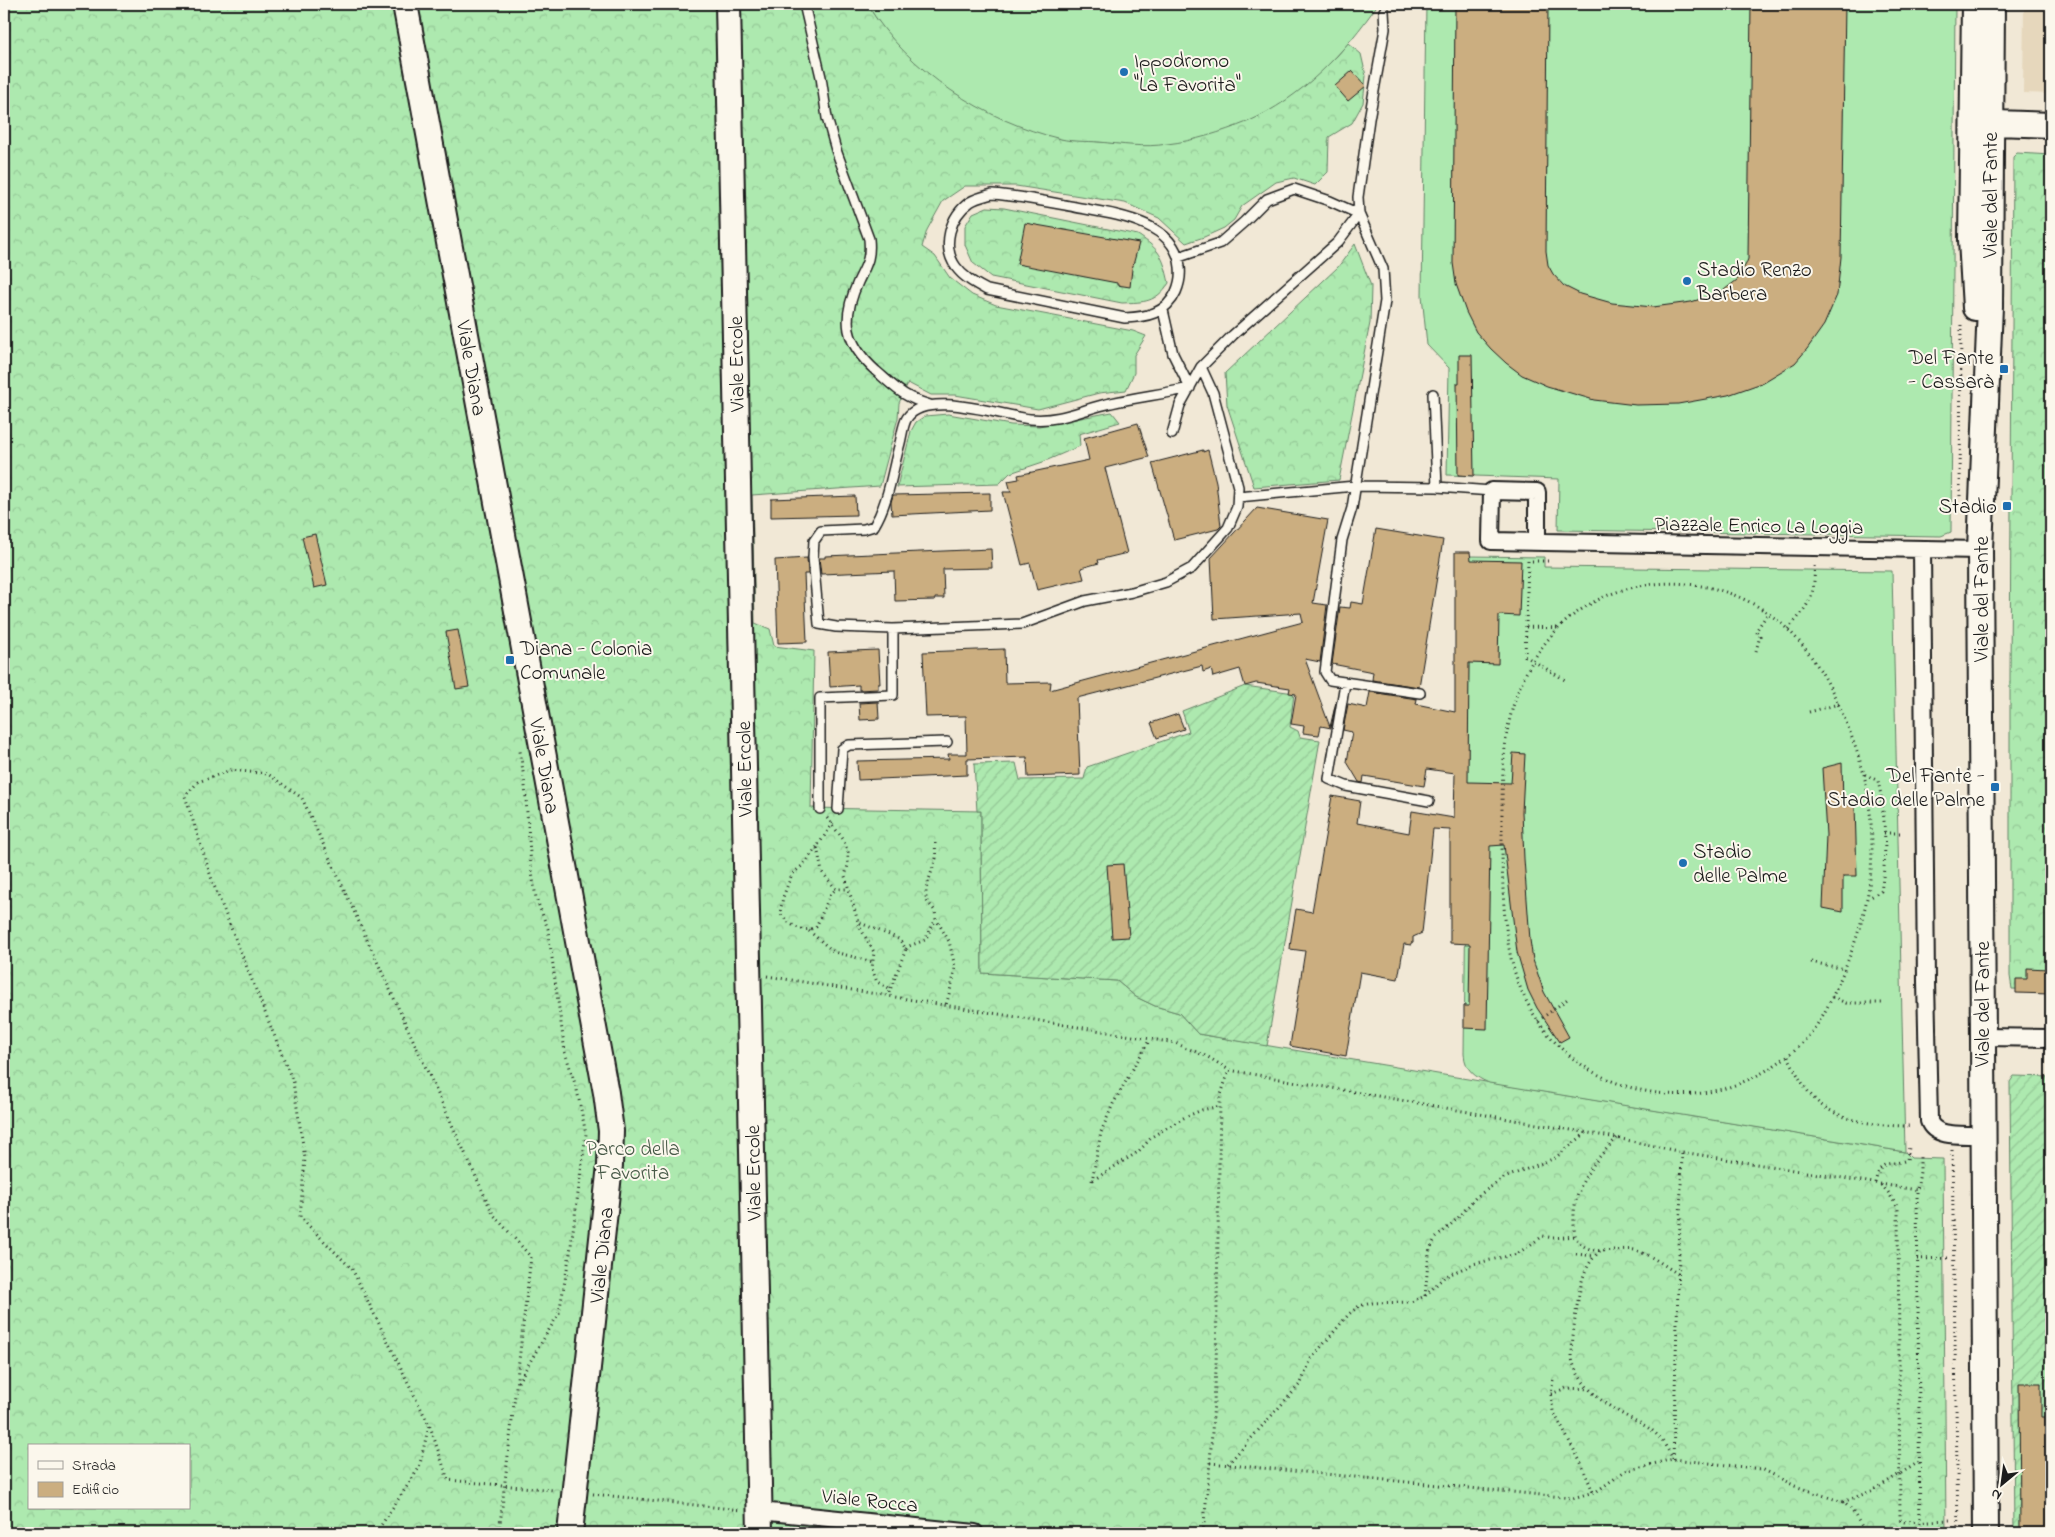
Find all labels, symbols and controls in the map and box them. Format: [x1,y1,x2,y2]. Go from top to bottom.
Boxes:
place label: Ippodromo "La Favorita" [1134,47,1241,101]
marker: Ippodromo "La Favorita" [1118,66,1130,78]
street label: Viale del Fante [1977,131,2007,259]
place label: Stadio Renzo Barbera [1696,256,1812,310]
marker: Stadio Renzo Barbera [1681,275,1693,287]
street label: Viale Ercole [722,315,754,413]
street label: Viale Diana [447,317,493,418]
place label: Del Fante - Cassarà [1908,344,1995,398]
marker: Del Fante - Cassarà [1998,363,2010,375]
place label: Stadio [1939,493,1997,523]
marker: Stadio [2001,500,2013,512]
street label: Piazzale Enrico La Loggia [1654,510,1864,546]
street label: Viale del Fante [1968,535,1998,663]
place label: Diana - Colonia Comunale [519,635,652,689]
marker: Diana - Colonia Comunale [504,654,516,666]
street label: Viale Diana [520,715,566,816]
street label: Viale Ercole [730,720,762,818]
place label: Del Fante - Stadio delle Palme [1827,762,1986,816]
marker: Del Fante - Stadio delle Palme [1989,781,2001,793]
place label: Stadio delle Palme [1693,838,1788,892]
marker: Stadio delle Palme [1677,857,1689,869]
street label: Viale del Fante [1969,940,1999,1068]
street label: Viale Ercole [739,1124,771,1222]
park label: Parco della Favorita [586,1135,680,1189]
street label: Viale Diana [583,1206,623,1306]
legend [28,1444,190,1510]
text: Strada [72,1455,116,1477]
north arrow [1978,1460,2028,1510]
text: Edificio [72,1479,119,1501]
street label: Viale Rocca [819,1482,919,1522]
text: N [1987,1483,2006,1506]

